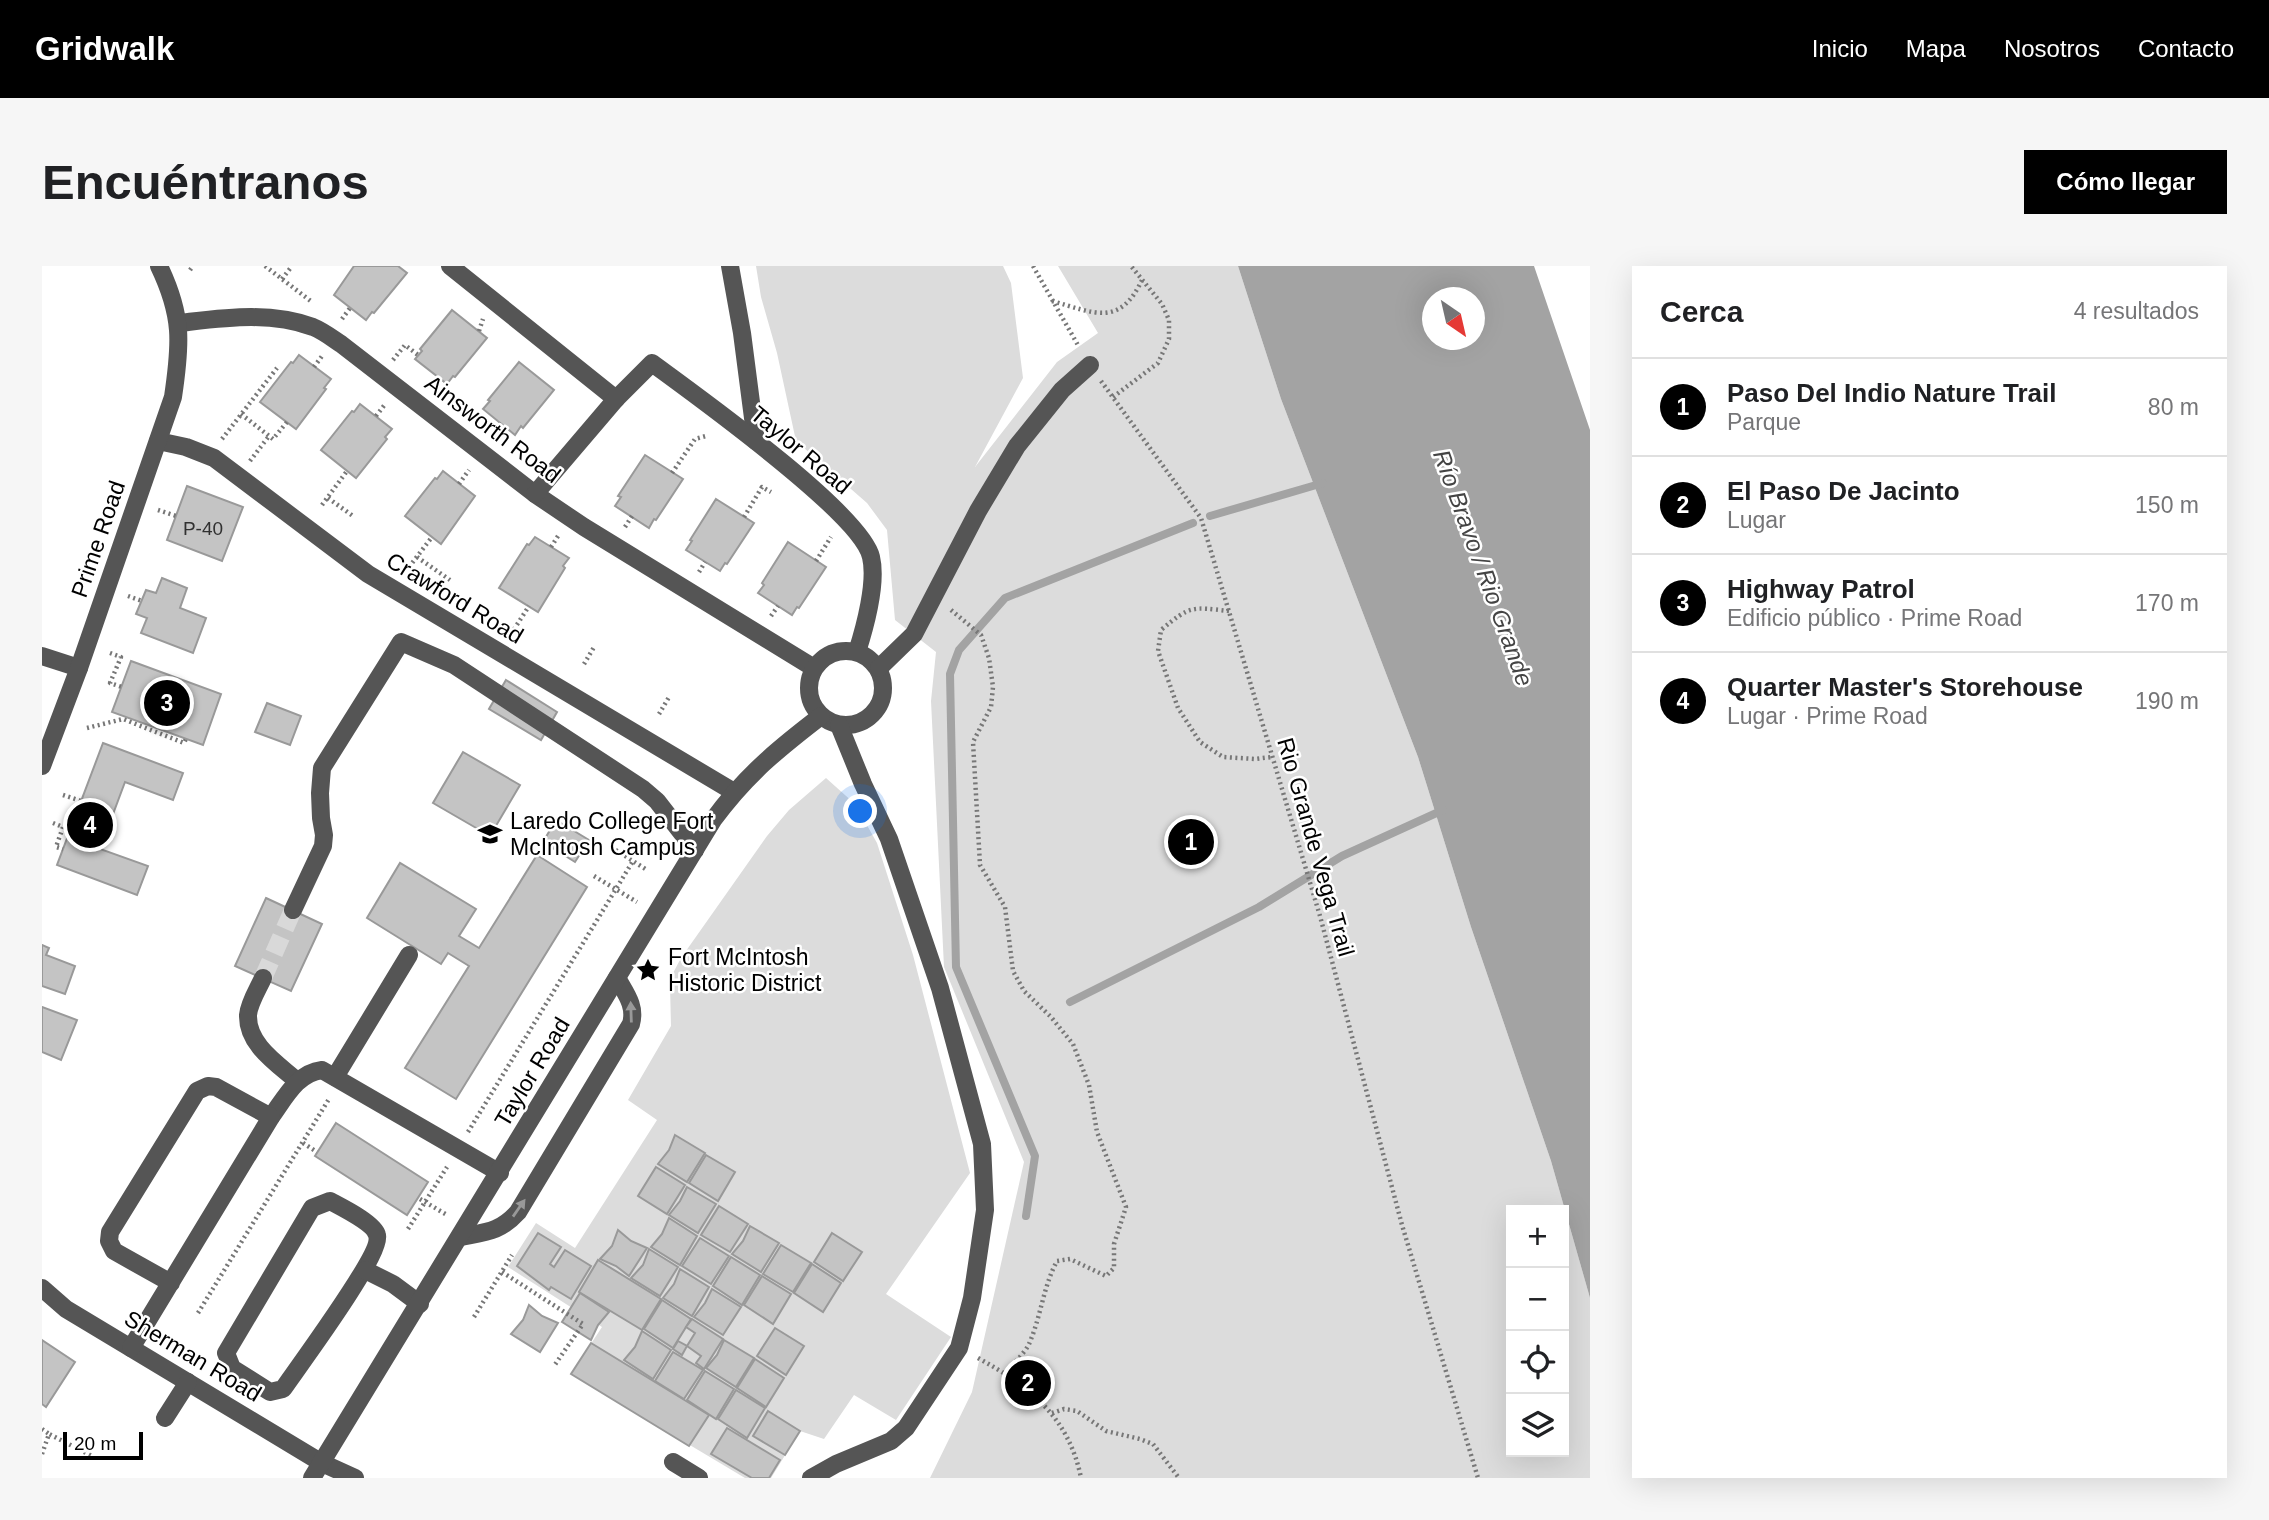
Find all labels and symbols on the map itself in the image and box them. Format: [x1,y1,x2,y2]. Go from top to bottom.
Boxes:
north arrow [1422,287,1485,350]
street label: Ainsworth Road [420,370,566,488]
street label: Taylor Road [746,401,856,499]
water label: Río Bravo / Rio Grande [1428,446,1539,690]
street label: Prime Road [66,477,130,601]
house number: P-40 [183,518,223,539]
street label: Crawford Road [382,547,528,649]
pin: 3 [144,677,190,729]
street label: Rio Grande Vega Trail [1272,735,1360,959]
your location [843,794,877,828]
pin: 4 [67,799,113,851]
place label: Laredo College Fort McIntosh Campus [510,808,714,860]
pin: 1 [1168,816,1214,868]
school or university icon: Laredo College Fort McIntosh Campus [476,820,504,848]
place label: Fort McIntosh Historic District [668,944,822,996]
place icon: Fort McIntosh Historic District [634,956,662,984]
one-way arrow [625,1001,636,1023]
street label: Taylor Road [489,1013,575,1131]
one-way arrow [512,1199,526,1217]
street label: Sherman Road [120,1305,266,1407]
pin: 2 [1005,1357,1051,1409]
scale bar [63,1429,144,1461]

